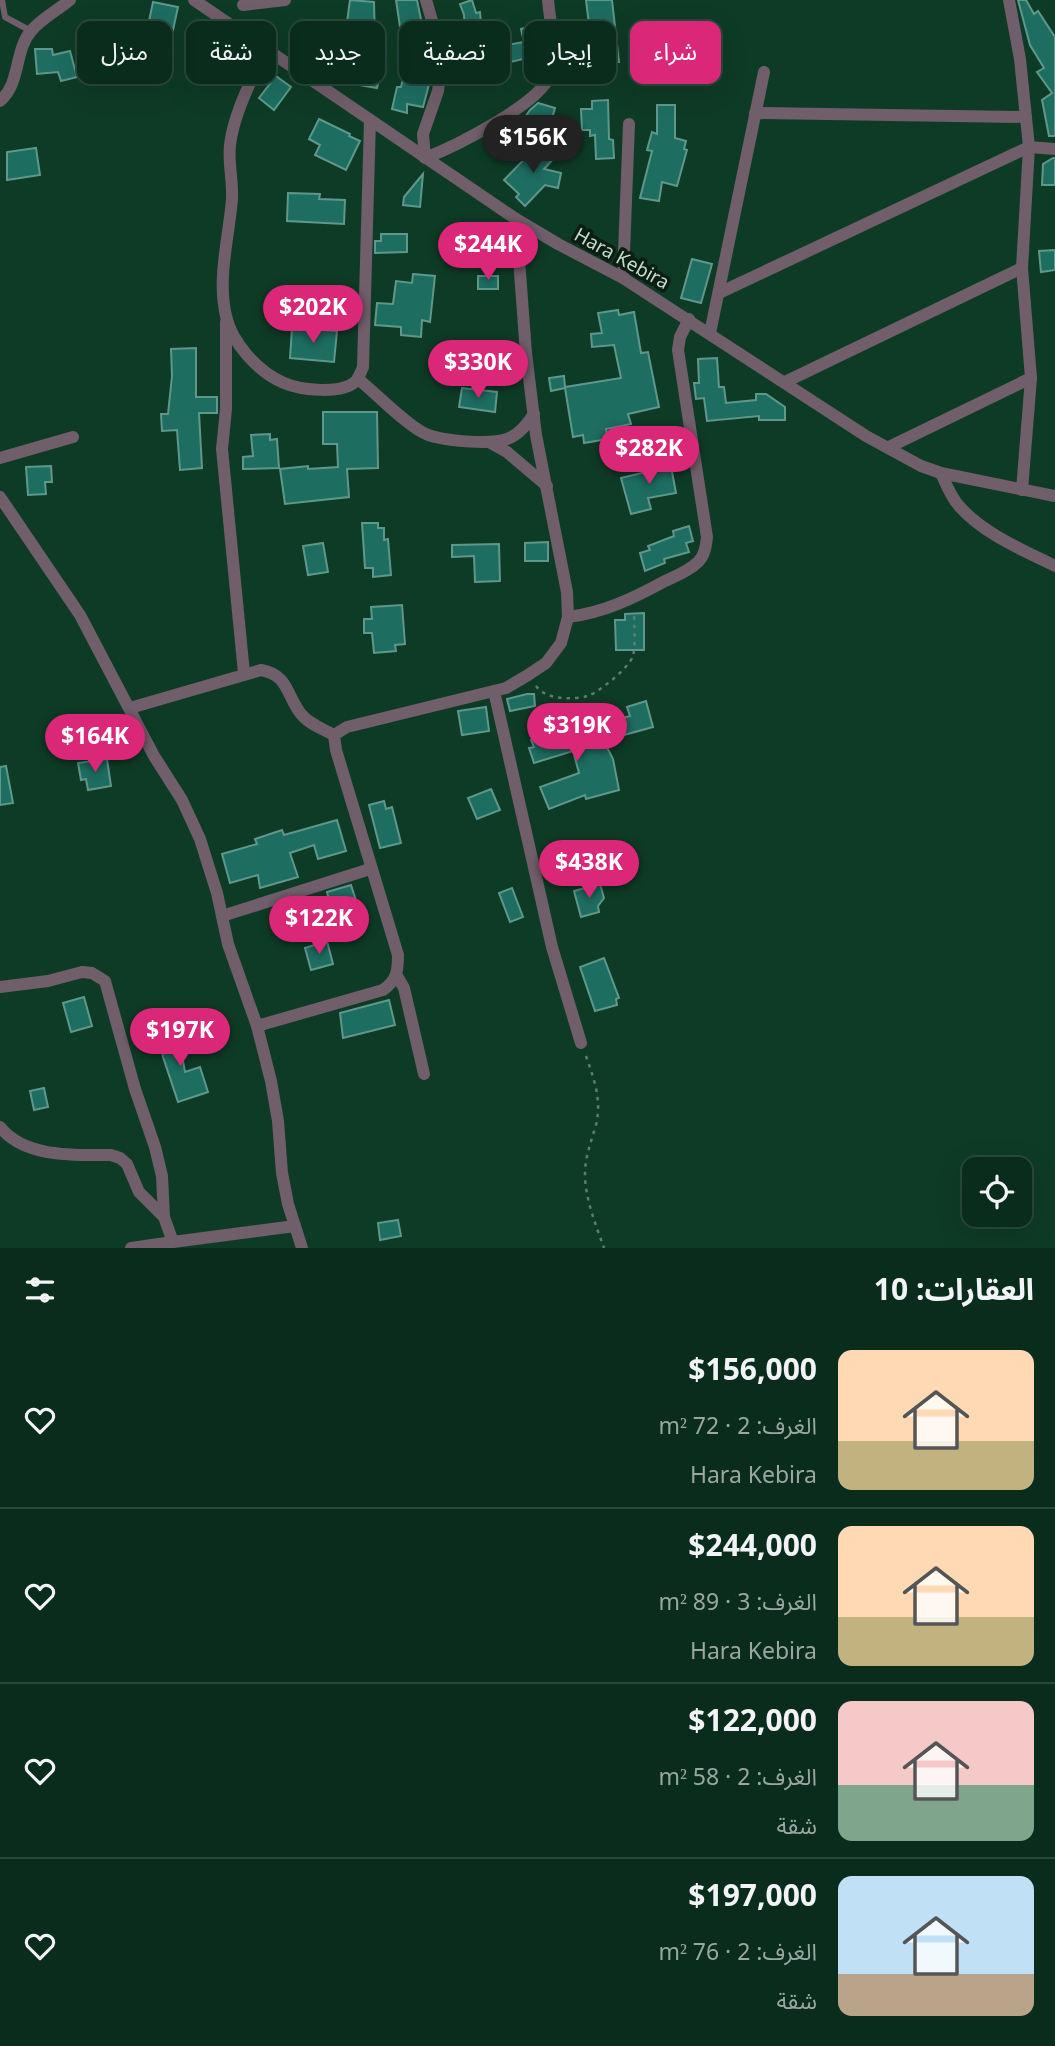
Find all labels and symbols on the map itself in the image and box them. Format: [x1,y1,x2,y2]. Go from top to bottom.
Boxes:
pin: $156K [484,116,582,175]
street label: Hara Kebira [566,216,677,302]
pin: $244K [439,222,537,282]
pin: $202K [264,286,362,345]
pin: $330K [429,340,527,400]
pin: $282K [600,426,698,486]
pin: $319K [528,704,626,763]
pin: $164K [46,714,144,774]
pin: $438K [540,841,638,900]
pin: $122K [270,897,368,956]
pin: $197K [131,1009,229,1068]

